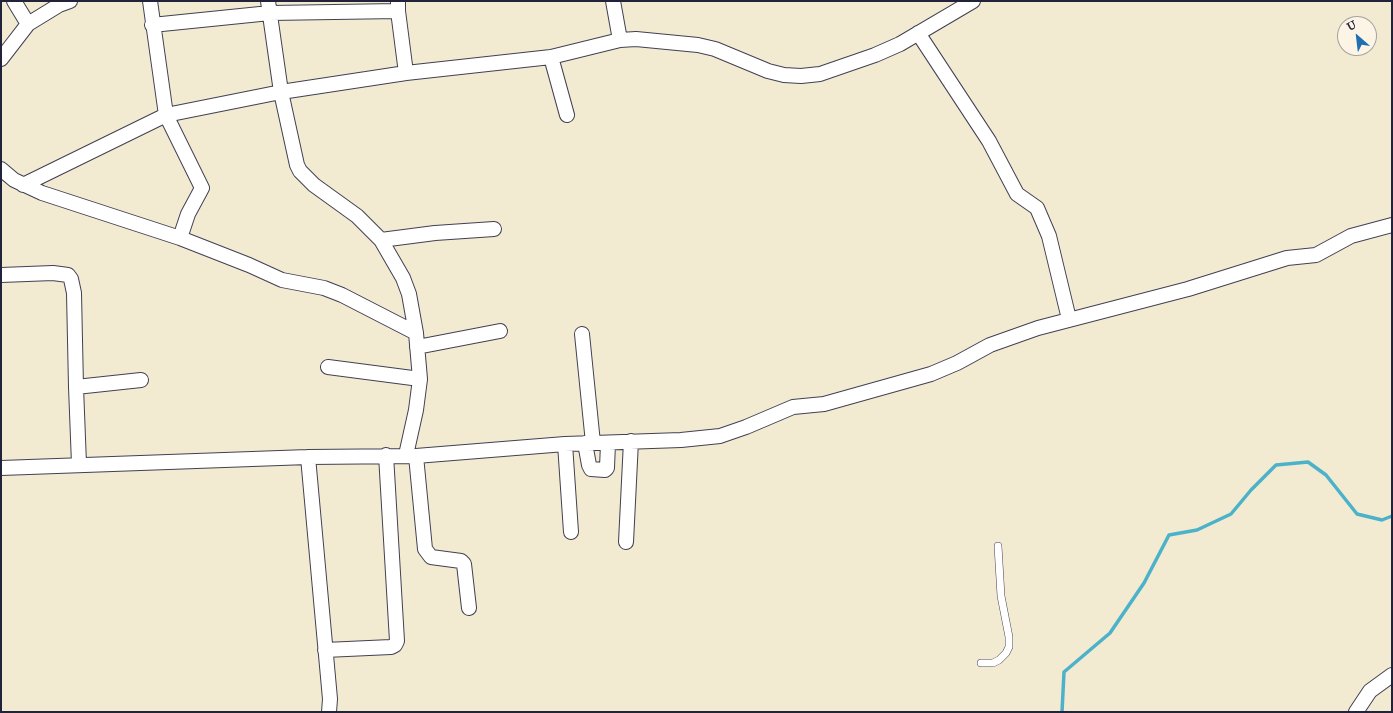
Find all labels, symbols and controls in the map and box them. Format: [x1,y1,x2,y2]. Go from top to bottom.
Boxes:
north arrow [1337,16,1377,56]
text: U [1345,18,1358,34]

